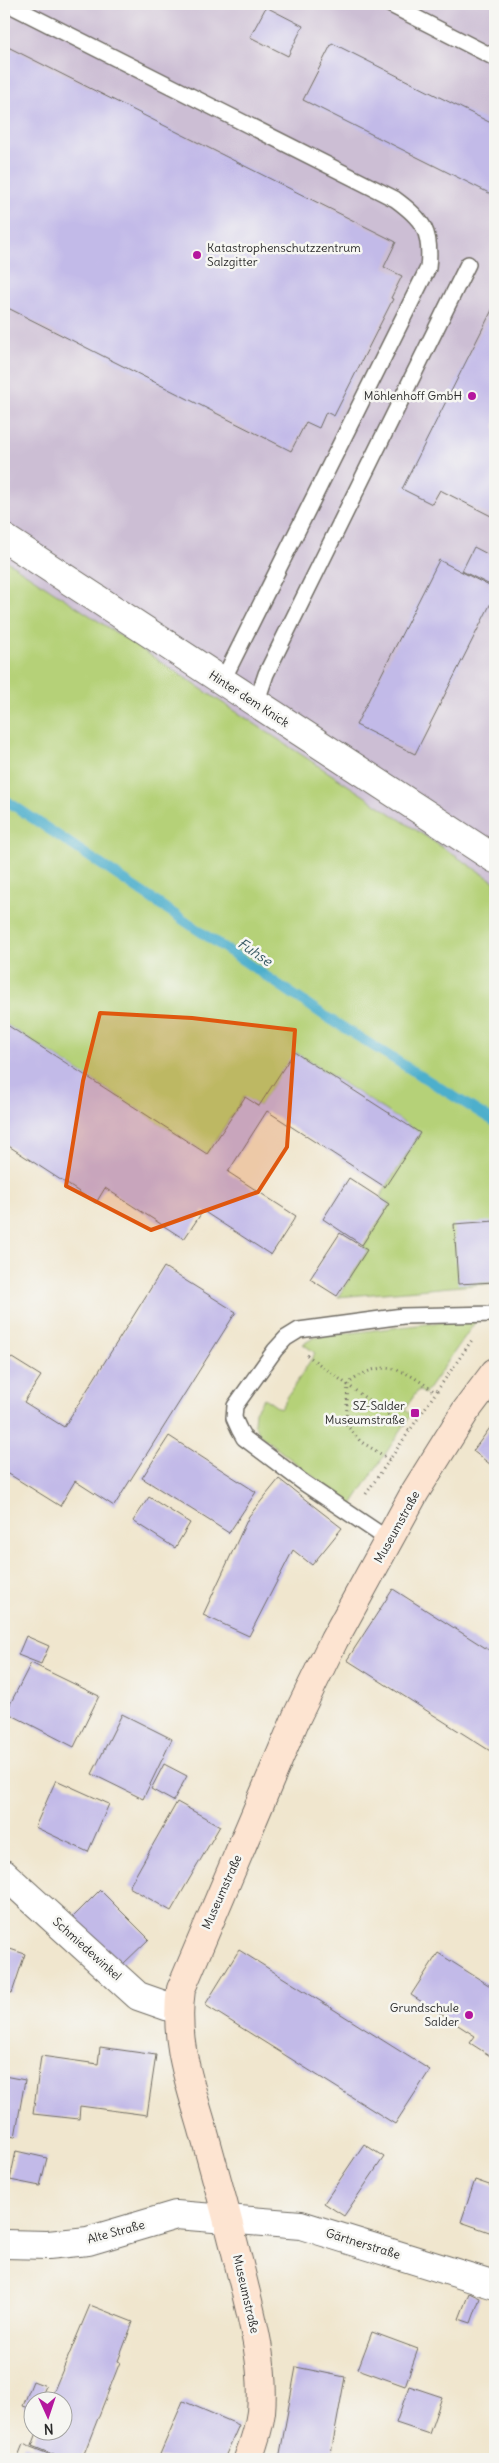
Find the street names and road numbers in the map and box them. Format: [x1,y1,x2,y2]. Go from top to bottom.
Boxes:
street label: Hinter dem Knick [206,667,292,730]
street label: Museumstraße [371,1488,423,1565]
street label: Museumstraße [198,1852,245,1932]
street label: Schmiedewinkel [50,1914,125,1983]
street label: Alte Straße [86,2217,146,2246]
street label: Gärtnerstraße [324,2225,402,2262]
street label: Museumstraße [230,2253,263,2335]

